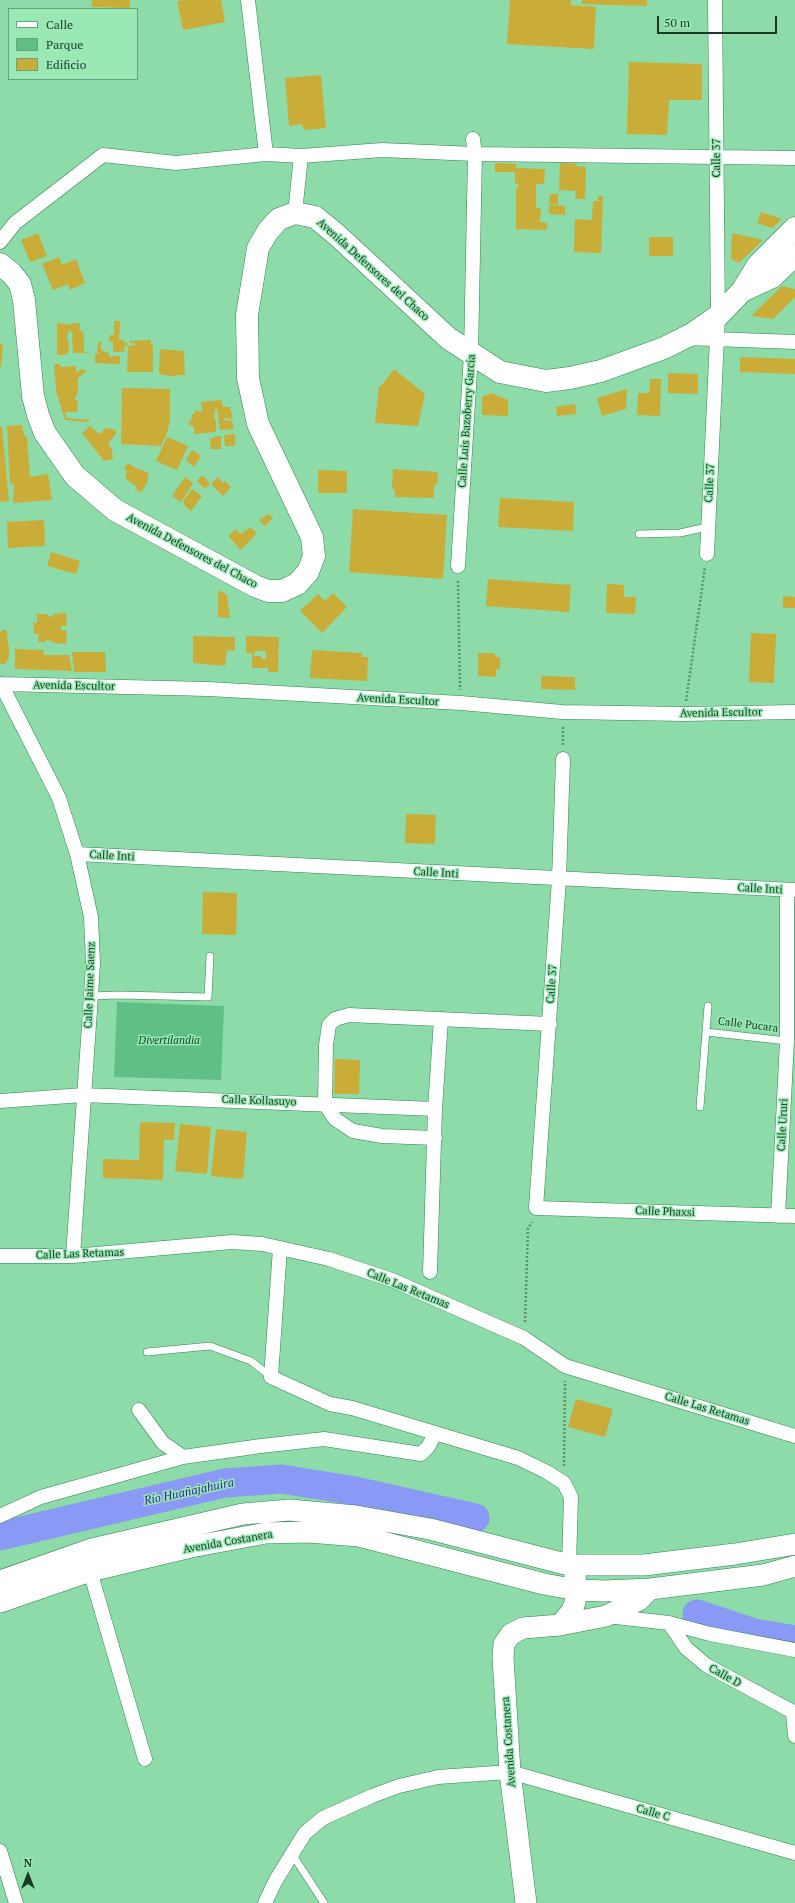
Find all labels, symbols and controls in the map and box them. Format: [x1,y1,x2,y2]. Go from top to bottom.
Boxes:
legend [8,8,138,80]
scale bar [659,8,779,34]
text: 50 m [664,15,690,30]
text: Calle [46,17,73,32]
text: Parque [46,37,83,52]
text: Edificio [46,57,86,72]
street label: Calle 37 [710,138,724,178]
street label: Avenida Defensores del Chaco [314,216,432,324]
street label: Calle Luis Bazoberry Garcia [456,354,478,488]
street label: Calle 37 [702,463,718,503]
street label: Avenida Defensores del Chaco [124,511,260,591]
street label: Avenida Escultor [33,679,115,693]
street label: Avenida Escultor [357,691,439,709]
street label: Avenida Escultor [680,706,762,720]
street label: Calle Inti [89,848,135,864]
street label: Calle Inti [413,865,459,881]
street label: Calle Inti [737,881,783,897]
street label: Calle Jaime Saenz [82,941,98,1029]
street label: Calle 37 [544,964,560,1004]
street label: Calle Pucara [717,1015,779,1035]
park label: Divertilandia [138,1034,200,1048]
street label: Calle Kollasuyo [221,1093,297,1109]
street label: Calle Ururi [775,1098,791,1152]
street label: Calle Phaxsi [635,1204,695,1220]
street label: Calle Las Retamas [36,1246,124,1262]
street label: Calle Las Retamas [365,1266,451,1312]
street label: Calle Las Retamas [663,1390,751,1428]
water label: Río Huañajahuira [143,1475,235,1509]
street label: Avenida Costanera [182,1528,274,1556]
street label: Calle D [706,1662,744,1690]
street label: Avenida Costanera [499,1696,519,1788]
street label: Calle C [635,1802,671,1824]
north arrow [8,1855,48,1895]
text: N [24,1856,32,1870]

